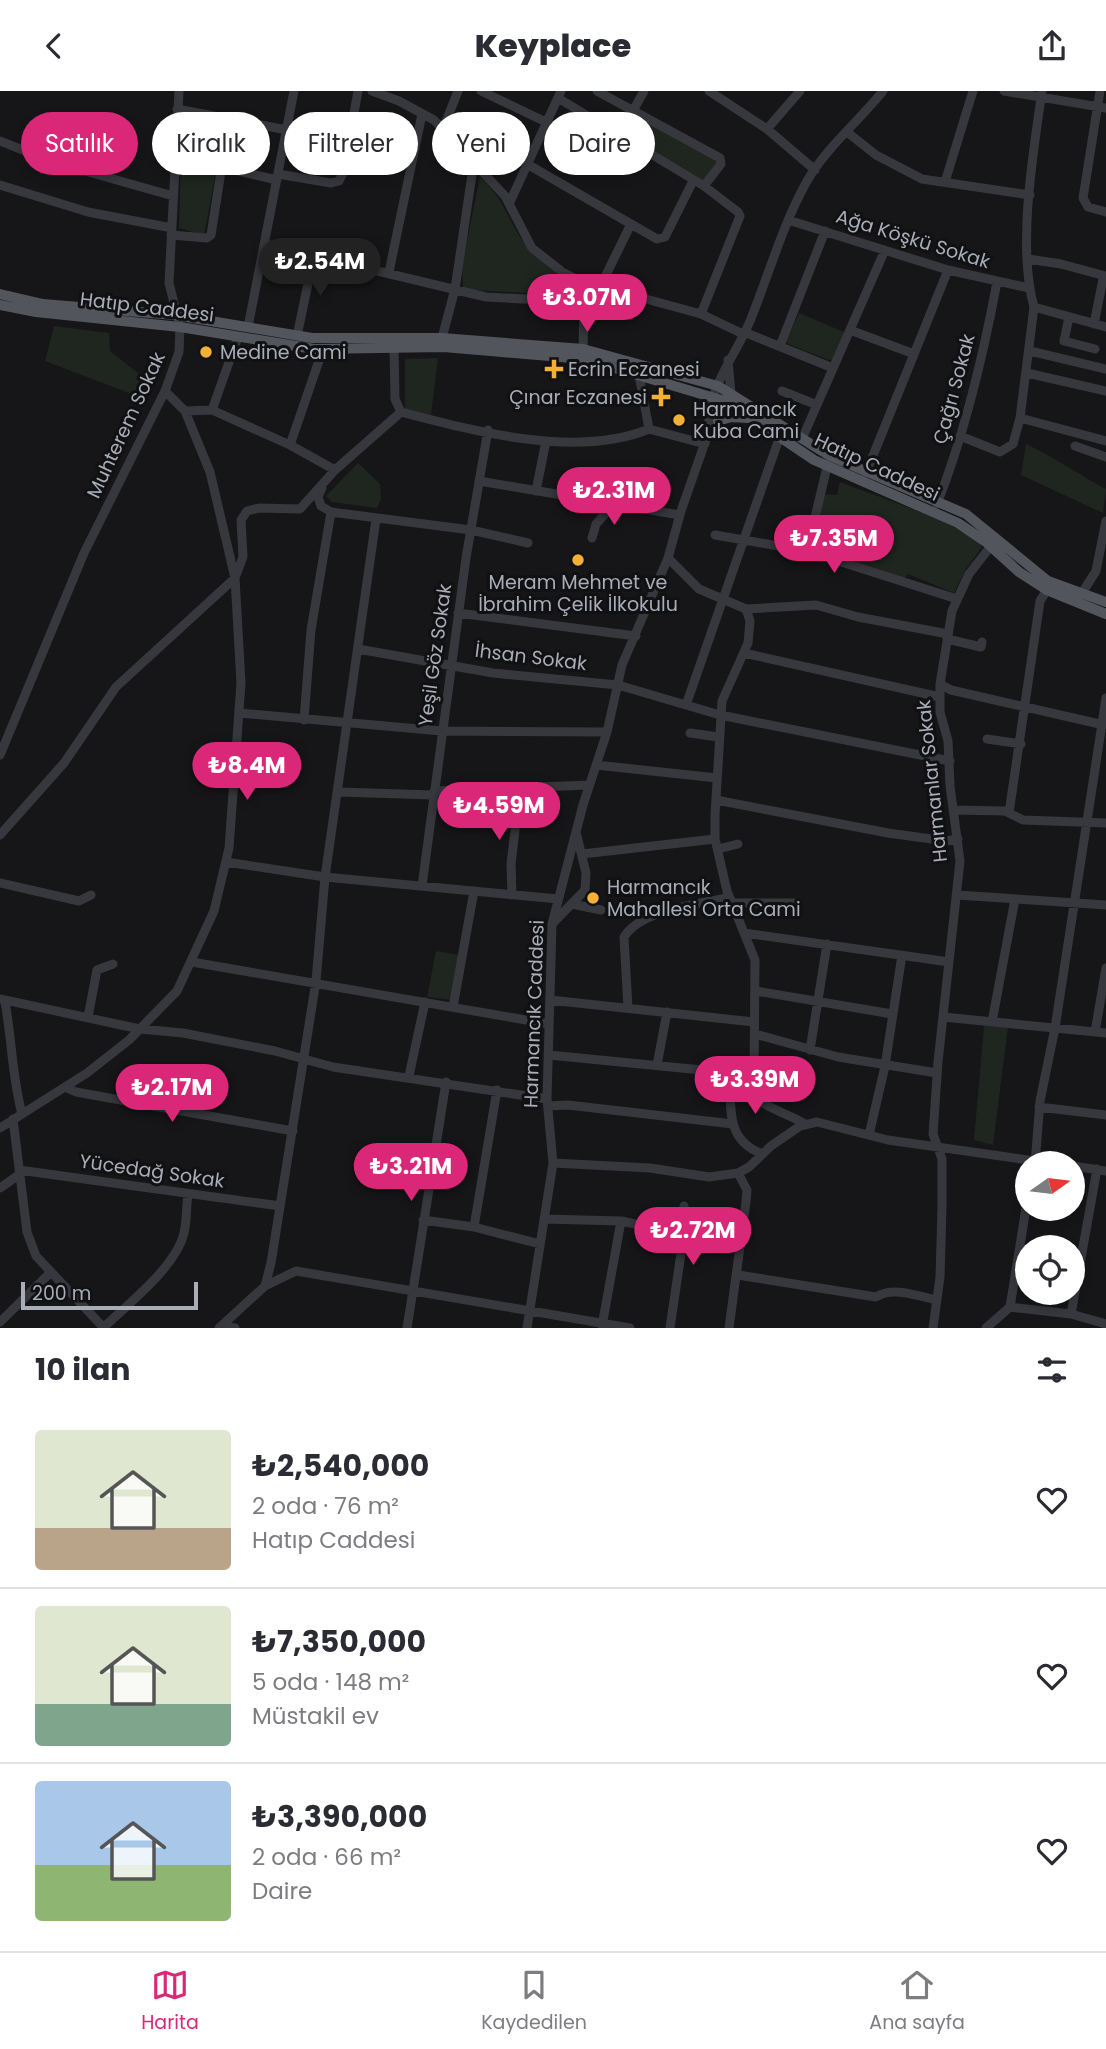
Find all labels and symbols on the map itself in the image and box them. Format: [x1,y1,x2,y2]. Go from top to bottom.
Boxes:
street label: Ağa Köşkü Sokak [833,203,994,275]
pin: ₺2.54M [263,239,377,298]
pin: ₺3.07M [530,275,644,334]
street label: Hatıp Caddesi [78,285,216,329]
street label: Çağrı Sokak [926,331,982,447]
place label: Medine Cami [220,339,346,366]
marker: Medine Cami [198,344,214,360]
street label: Muhterem Sokak [80,347,172,503]
place label: Ecrin Eczanesi [568,356,700,383]
marker: Ecrin Eczanesi [546,361,562,377]
place label: Çınar Eczanesi [509,384,647,411]
marker: Çınar Eczanesi [653,389,669,405]
place label: Harmancık Kuba Cami [693,396,799,445]
marker: Harmancık Kuba Cami [671,412,687,428]
street label: Hatıp Caddesi [810,426,944,508]
pin: ₺2.31M [557,467,671,527]
pin: ₺7.35M [777,515,891,575]
marker: Meram Mehmet ve İbrahim Çelik İlkokulu [570,552,586,568]
place label: Meram Mehmet ve İbrahim Çelik İlkokulu [478,569,678,618]
street label: Yeşil Göz Sokak [412,582,458,728]
street label: İhsan Sokak [473,637,589,677]
street label: Harmanlar Sokak [910,698,954,863]
pin: ₺8.4M [198,743,296,802]
pin: ₺4.59M [442,783,556,842]
place label: Harmancık Mahallesi Orta Cami [607,874,801,923]
marker: Harmancık Mahallesi Orta Cami [585,890,601,906]
street label: Harmancık Caddesi [517,919,551,1109]
pin: ₺3.39M [698,1056,812,1116]
pin: ₺2.17M [115,1065,229,1124]
pin: ₺3.21M [354,1143,468,1203]
street label: Yücedağ Sokak [78,1147,226,1195]
north arrow [1015,1151,1085,1221]
pin: ₺2.72M [636,1207,750,1267]
scale bar [21,1279,198,1311]

